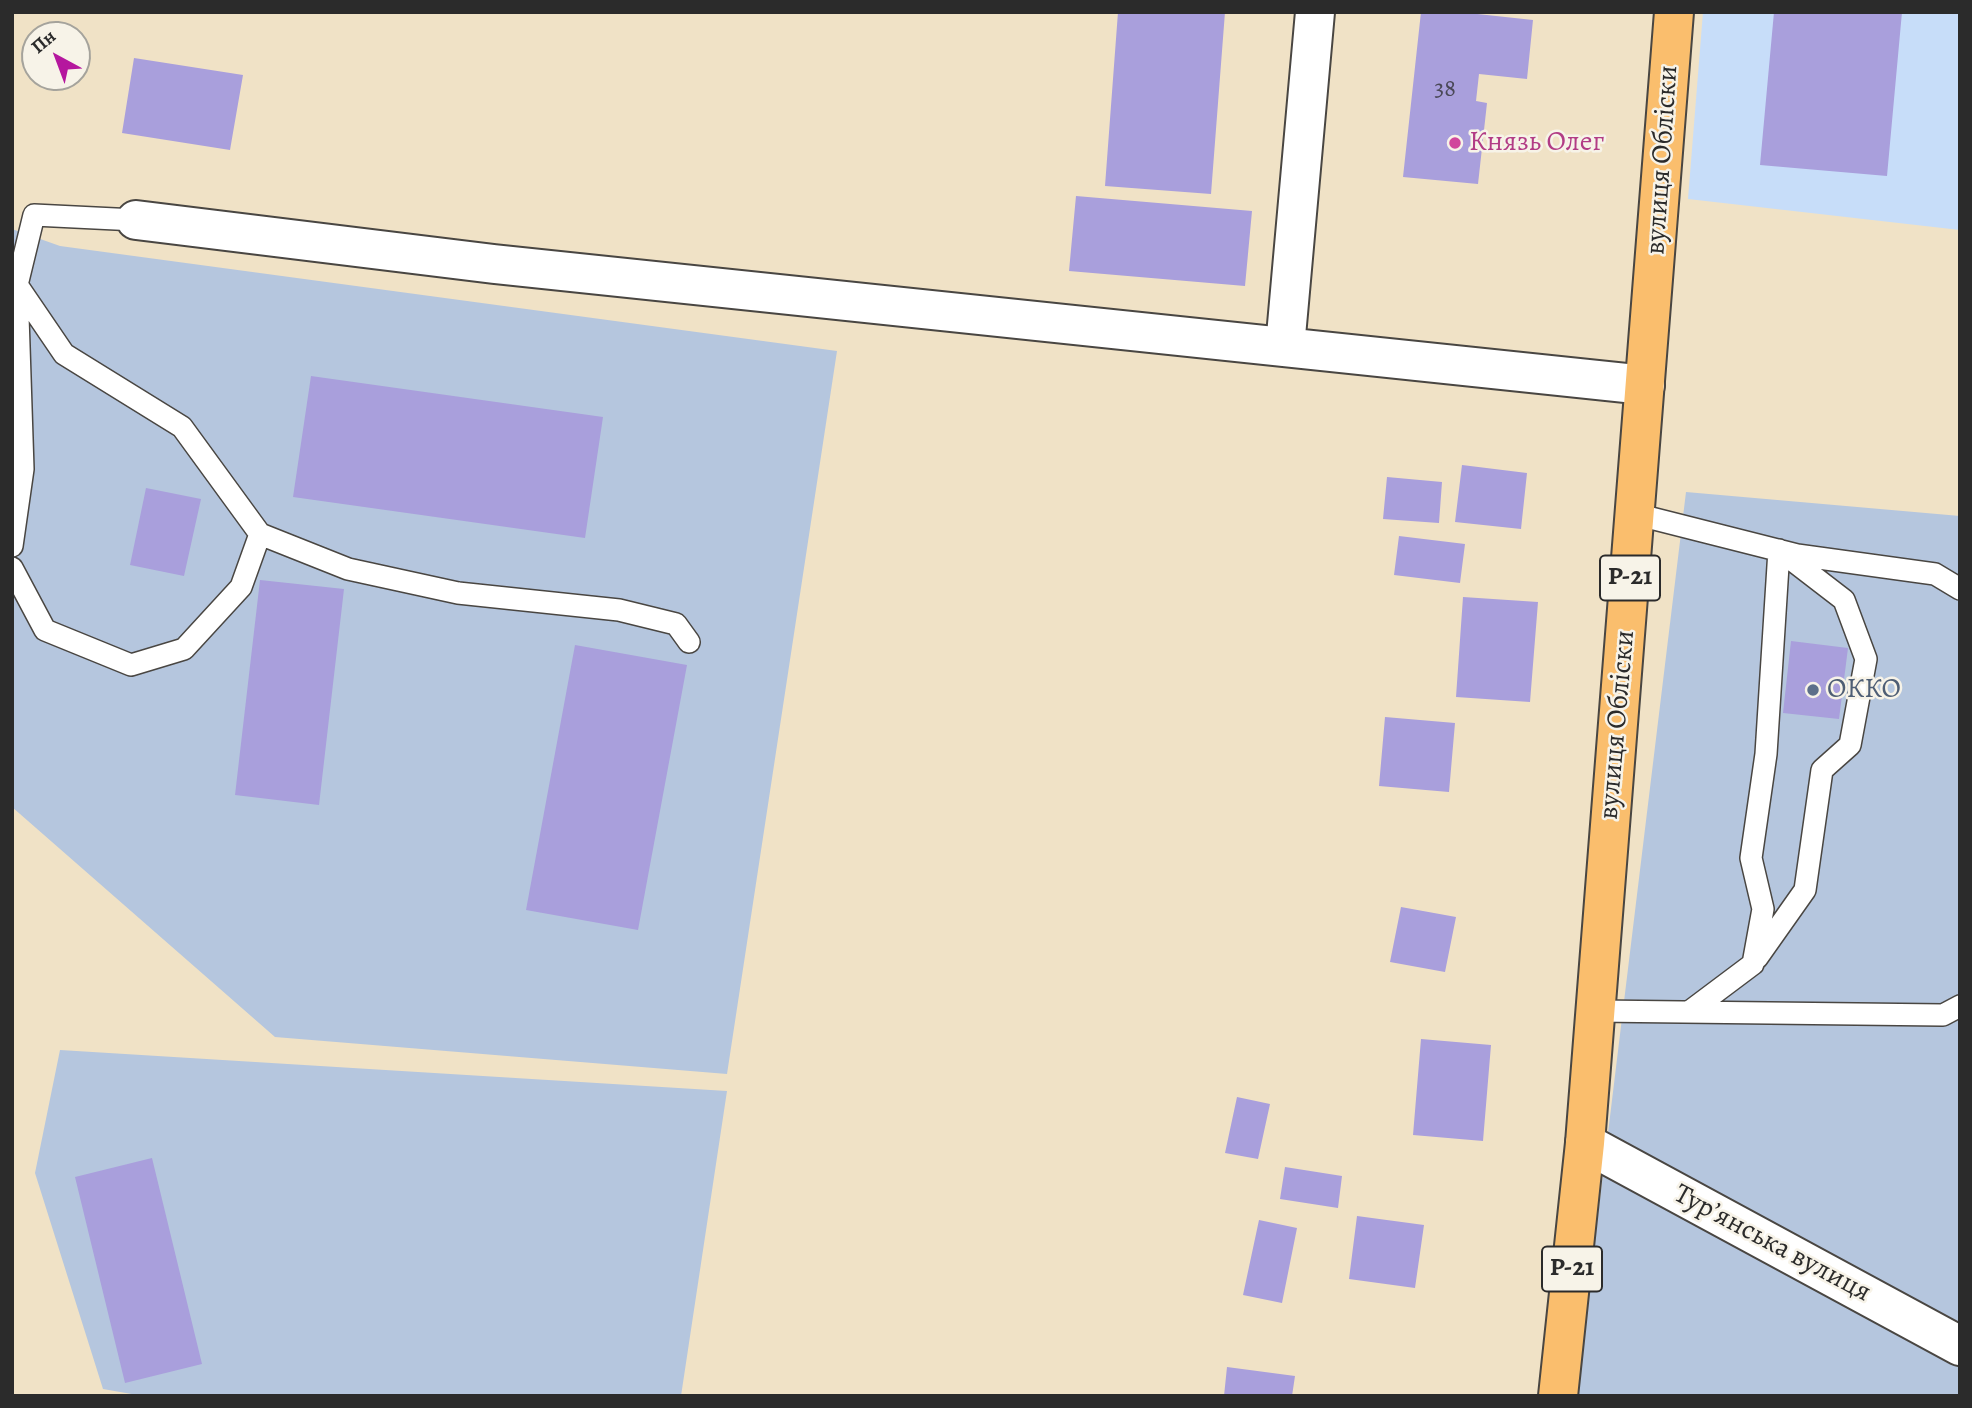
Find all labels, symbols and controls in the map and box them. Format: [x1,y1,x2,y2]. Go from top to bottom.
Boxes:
north arrow [21,21,91,91]
text: Пн [26,24,61,60]
street label: вулиця Обліски [1640,64,1686,256]
house number: 38 [1434,76,1456,104]
place label: Князь Олег [1469,126,1604,160]
marker: Князь Олег [1447,135,1463,151]
road number: Р-21 [1600,556,1660,600]
street label: вулиця Обліски [1593,629,1643,821]
place label: ОККО [1827,673,1901,707]
marker: ОККО [1805,682,1821,698]
street label: Турʼянська вулиця [1668,1178,1876,1310]
road number: Р-21 [1542,1246,1602,1292]

